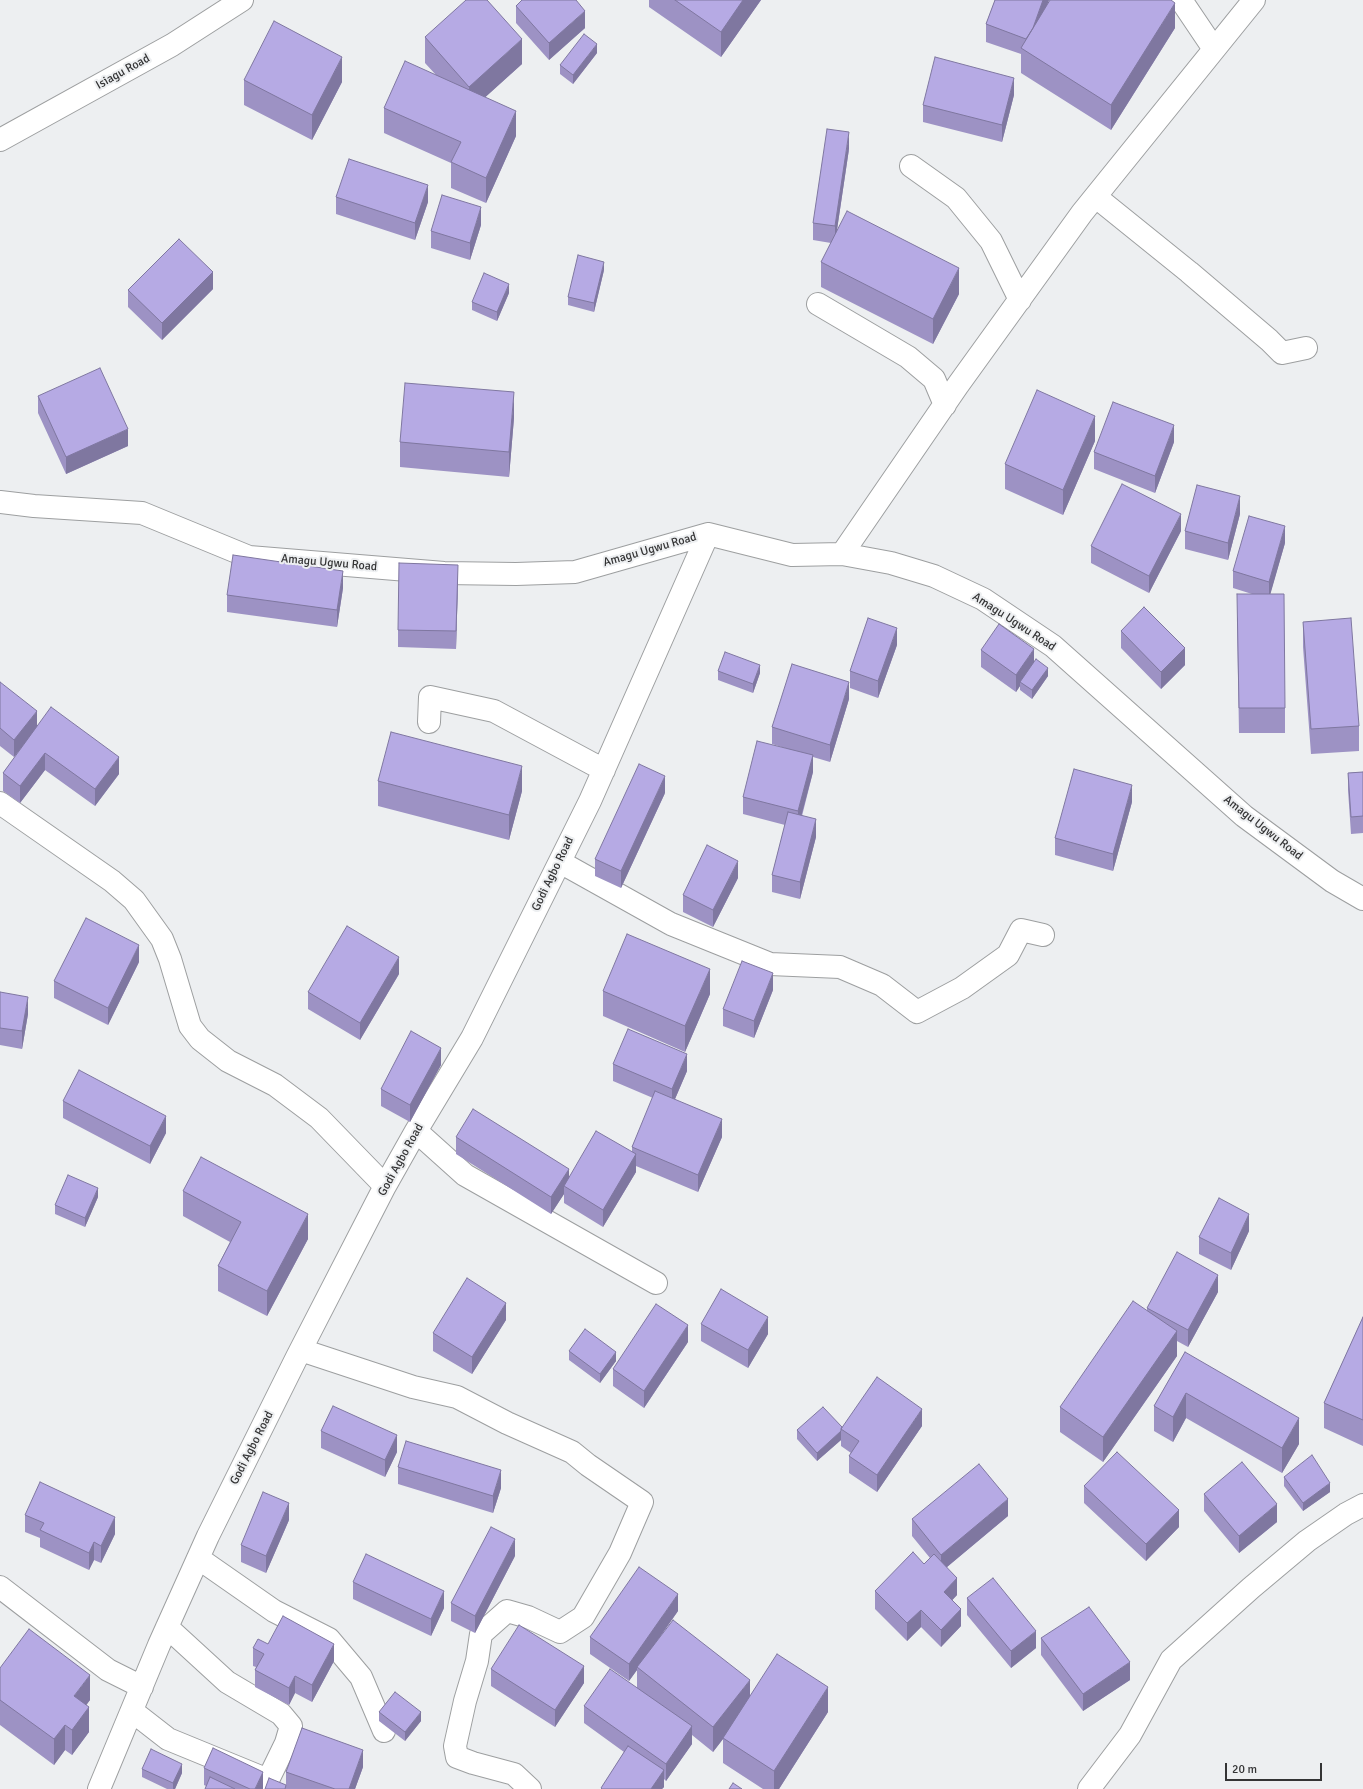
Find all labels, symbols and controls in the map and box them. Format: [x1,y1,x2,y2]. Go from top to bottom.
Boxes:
street label: Isiagu Road [94,51,152,93]
street label: Amagu Ugwu Road [602,530,698,570]
street label: Amagu Ugwu Road [280,552,378,574]
street label: Amagu Ugwu Road [970,590,1058,654]
street label: Amagu Ugwu Road [1221,793,1305,863]
street label: Godi Agbo Road [529,835,577,913]
street label: Godi Agbo Road [375,1121,427,1199]
street label: Godi Agbo Road [227,1409,277,1487]
scale bar [1227,1755,1324,1781]
text: 20 m [1232,1762,1257,1777]

